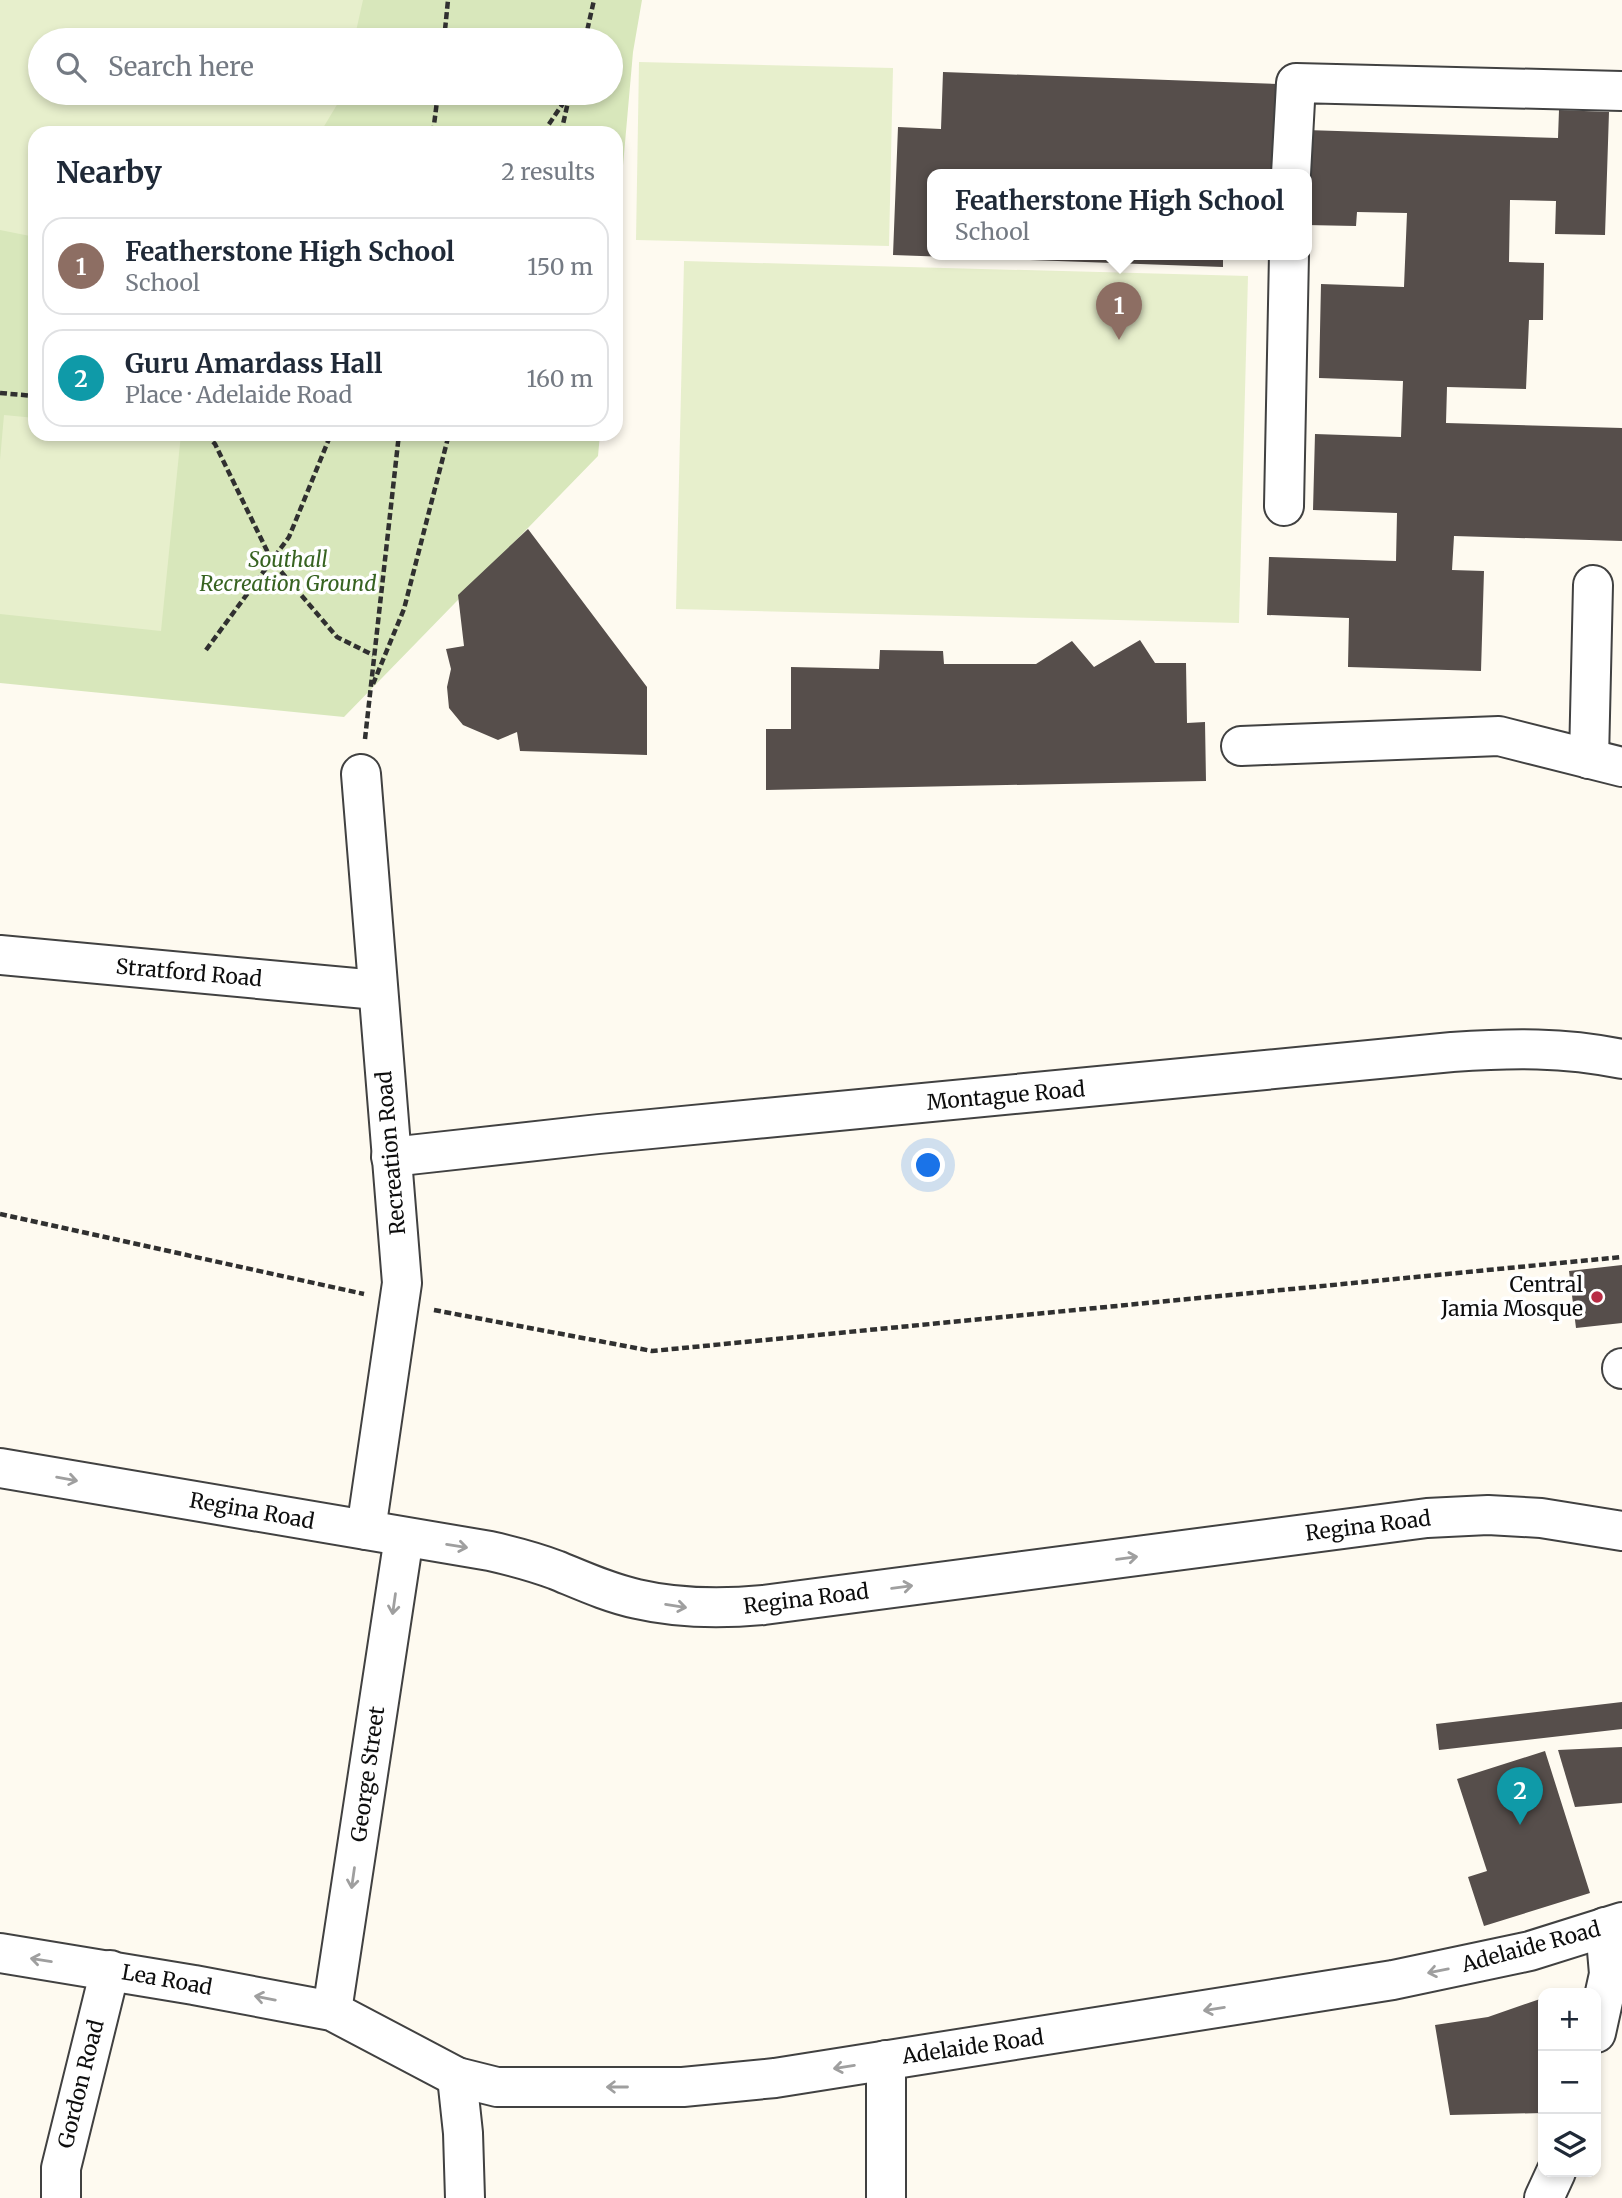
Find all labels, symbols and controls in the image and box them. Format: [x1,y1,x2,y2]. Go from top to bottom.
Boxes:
search box [28,28,623,105]
icon: search [52,48,90,86]
text: Search here [108,50,254,83]
text: Nearby [56,153,162,191]
text: 2 results [501,157,595,186]
popup [927,169,1312,260]
text: Featherstone High School [955,184,1284,217]
text: School [955,217,1030,246]
text: Featherstone High School [125,235,454,268]
text: 1 [76,252,86,281]
text: 150 m [527,252,593,281]
text: School [125,268,200,297]
pin: 1 [1096,282,1142,340]
text: Guru Amardass Hall [125,347,382,380]
text: 2 [74,364,88,393]
text: 160 m [527,364,593,393]
text: Place · Adelaide Road [125,380,352,409]
park label: Southall Recreation Ground [200,546,376,597]
street label: Stratford Road [115,953,264,992]
street label: Recreation Road [370,1070,411,1236]
street label: Montague Road [926,1075,1087,1116]
your location [911,1148,945,1182]
place label: Central Jamia Mosque [1440,1271,1583,1322]
marker: Central Jamia Mosque [1589,1289,1605,1305]
one-way arrow [55,1473,78,1486]
street label: Regina Road [188,1486,317,1535]
street label: Regina Road [1304,1504,1433,1547]
one-way arrow [445,1540,468,1553]
one-way arrow [1115,1551,1138,1564]
street label: Regina Road [742,1577,871,1620]
one-way arrow [890,1581,912,1594]
one-way arrow [387,1592,400,1615]
one-way arrow [664,1600,686,1613]
street label: George Street [345,1704,390,1844]
pin: 2 [1497,1767,1543,1825]
one-way arrow [346,1866,359,1889]
street label: Adelaide Road [1457,1915,1604,1978]
one-way arrow [30,1953,53,1966]
street label: Lea Road [120,1958,215,2001]
one-way arrow [1427,1965,1450,1979]
map controls [1538,1988,1601,2177]
button: + [1538,1988,1601,2051]
one-way arrow [254,1991,277,2004]
one-way arrow [1203,2003,1226,2016]
street label: Gordon Road [52,2016,110,2151]
street label: Adelaide Road [899,2023,1046,2070]
button: − [1538,2051,1601,2114]
one-way arrow [833,2061,855,2074]
one-way arrow [606,2080,629,2094]
button: layers [1538,2114,1601,2177]

